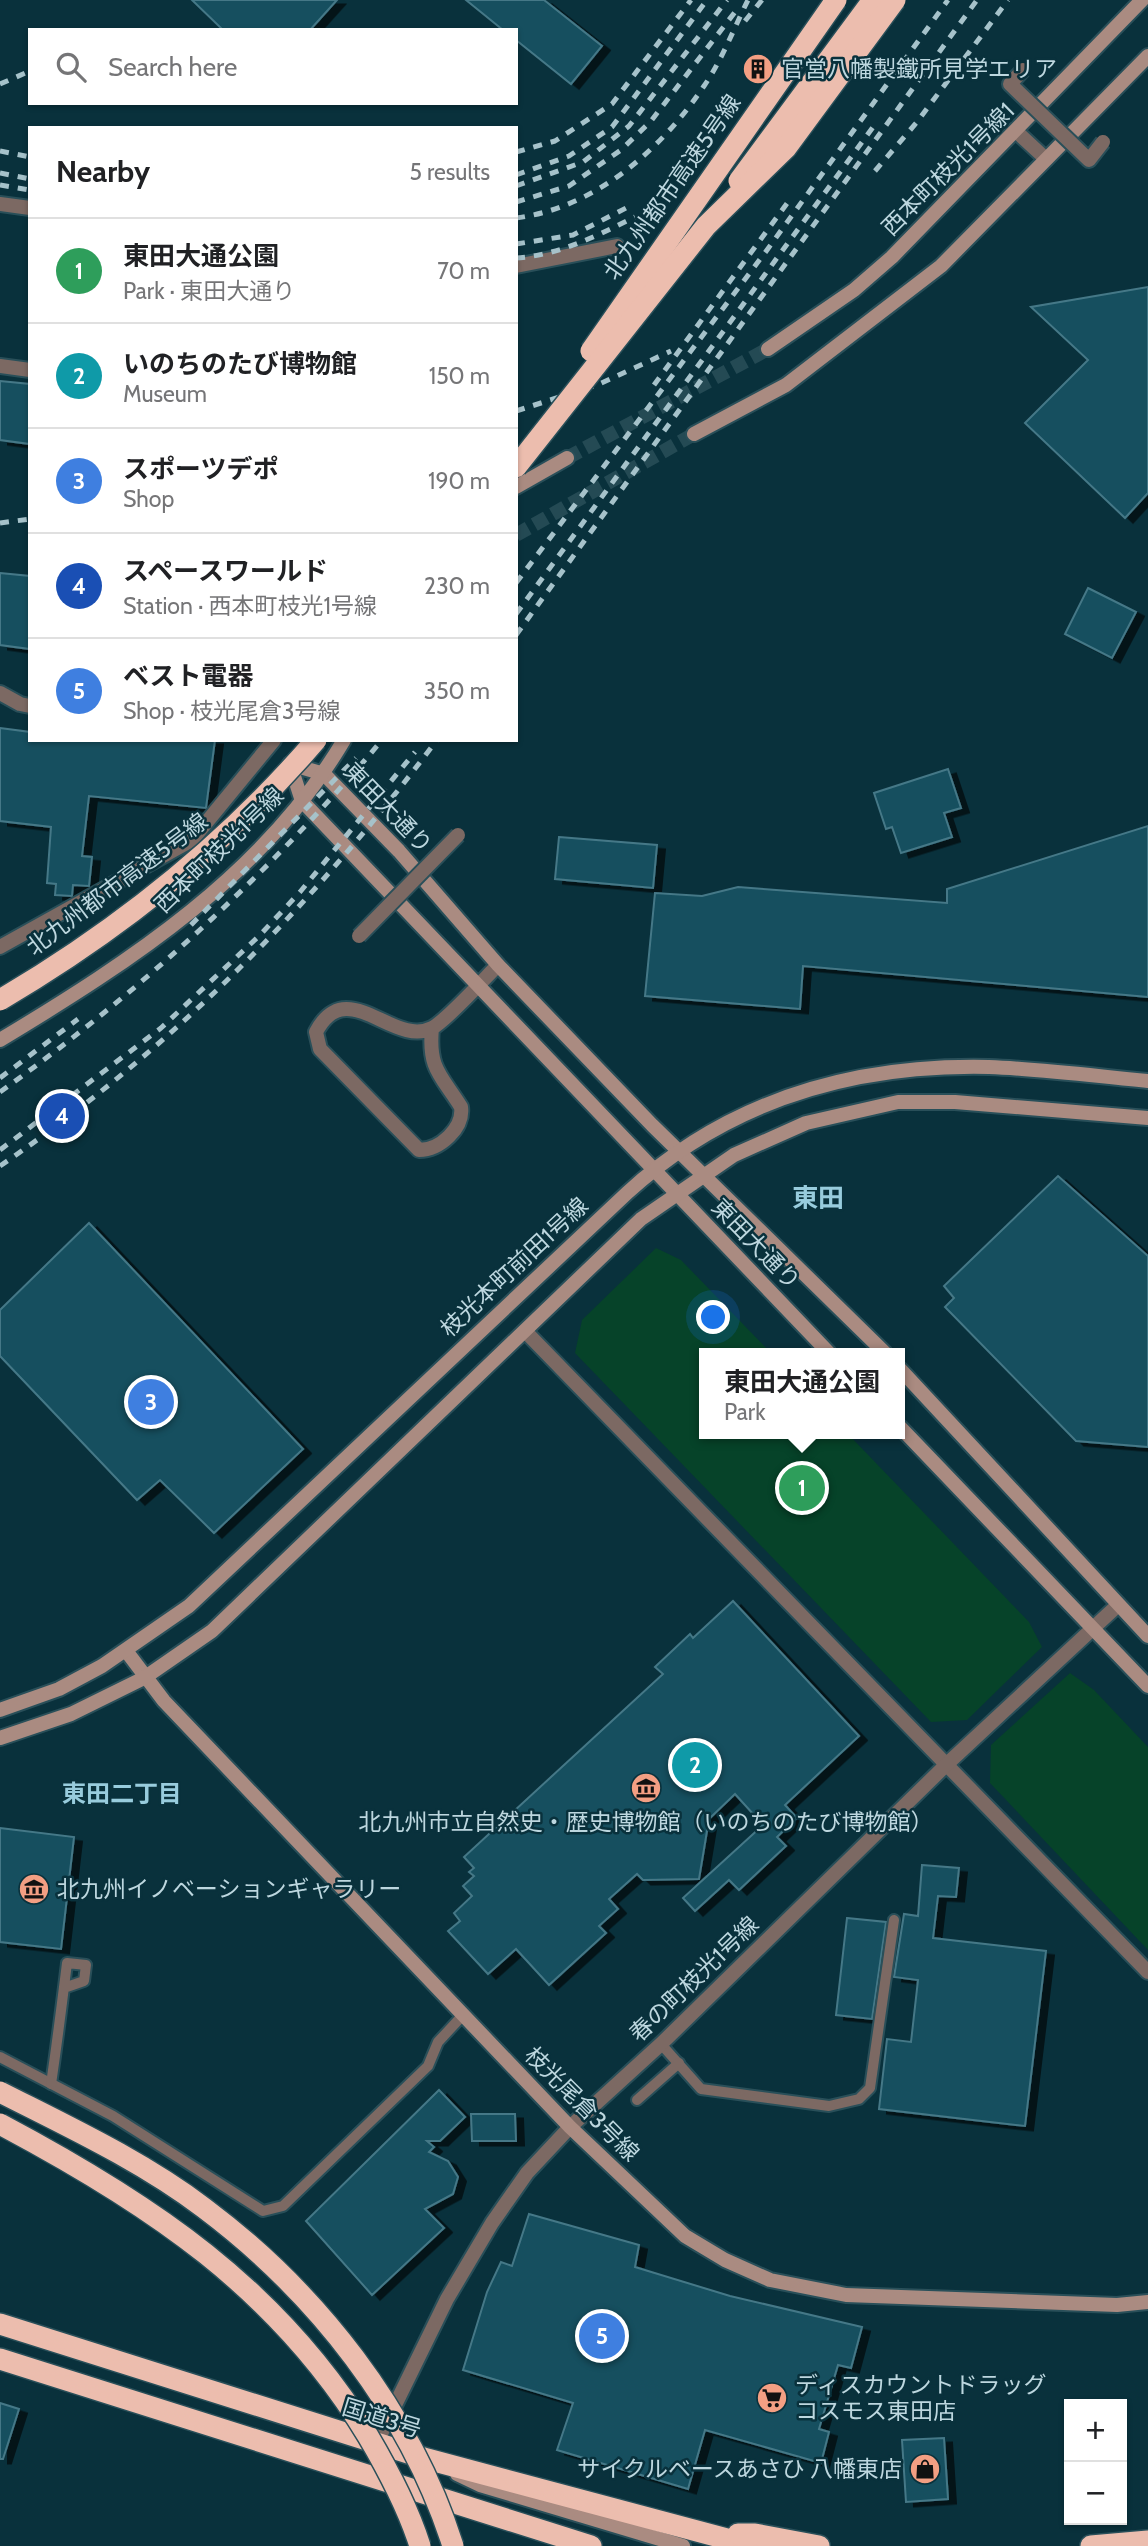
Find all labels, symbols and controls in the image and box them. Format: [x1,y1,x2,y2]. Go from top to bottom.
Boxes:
search box [28,28,518,105]
icon: search [52,48,90,86]
text: Search here [108,51,237,83]
building icon: 官営八幡製鐵所見学エリア [741,52,775,86]
place label: 官営八幡製鐵所見学エリア [781,55,1057,83]
street label: 北九州都市高速5号線 [598,89,746,285]
street label: 西本町枝光1号線1 [876,97,1020,241]
text: Nearby [56,153,150,190]
text: 5 results [409,158,490,186]
text: 東田大通公園 [123,240,279,272]
text: 1 [75,257,83,285]
text: 70 m [437,257,490,285]
text: Park · 東田大通り [123,277,295,305]
text: いのちのたび博物館 [123,348,357,380]
text: 2 [73,362,85,390]
text: 150 m [429,362,490,390]
text: Museum [123,380,207,408]
text: スポーツデポ [123,453,278,485]
text: 3 [73,467,85,495]
text: 190 m [428,467,490,495]
text: Shop [123,485,174,513]
text: スペースワールド [123,555,328,587]
text: 4 [72,572,86,600]
text: 230 m [424,572,490,600]
text: Station · 西本町枝光1号線 [123,592,377,620]
text: ベスト電器 [123,660,254,692]
text: 5 [73,677,85,705]
text: 350 m [424,677,490,705]
text: Shop · 枝光尾倉3号線 [123,697,341,725]
street label: 東田大通り [338,757,438,859]
street label: 西本町枝光1号線 [149,781,289,919]
street label: 北九州都市高速5号線 [21,807,213,961]
pin: 4 [39,1090,85,1142]
district label: 東田 [792,1182,844,1214]
street label: 枝光本町前田1号線 [434,1191,594,1343]
street label: 東田大通り [706,1193,806,1295]
your location [696,1300,730,1334]
popup [699,1348,905,1439]
text: 東田大通公園 [724,1366,880,1398]
pin: 3 [128,1376,174,1428]
text: Park [724,1398,765,1426]
pin: 1 [779,1462,825,1514]
pin: 2 [672,1739,718,1791]
museum icon: 北九州市立自然史・歴史博物館（いのちのたび博物館） [629,1771,663,1805]
district label: 東田二丁目 [62,1779,182,1808]
place label: 北九州市立自然史・歴史博物館（いのちのたび博物館） [359,1808,934,1836]
museum icon: 北九州イノベーションギャラリー [17,1872,51,1906]
place label: 北九州イノベーションギャラリー [57,1875,402,1903]
street label: 春の町枝光1号線 [624,1910,764,2048]
street label: 枝光尾倉3号線 [519,2041,645,2167]
pin: 5 [579,2310,625,2362]
place label: ディスカウントドラッグ コスモス東田店 [795,2371,1046,2425]
supermarket icon: ディスカウントドラッグ コスモス東田店 [755,2381,789,2415]
street label: 国道3号 [339,2393,425,2443]
map controls [1064,2399,1127,2525]
button: + [1064,2399,1127,2462]
shop icon: サイクルベースあさひ 八幡東店 [908,2452,942,2486]
place label: サイクルベースあさひ 八幡東店 [577,2455,902,2483]
button: − [1064,2462,1127,2525]

